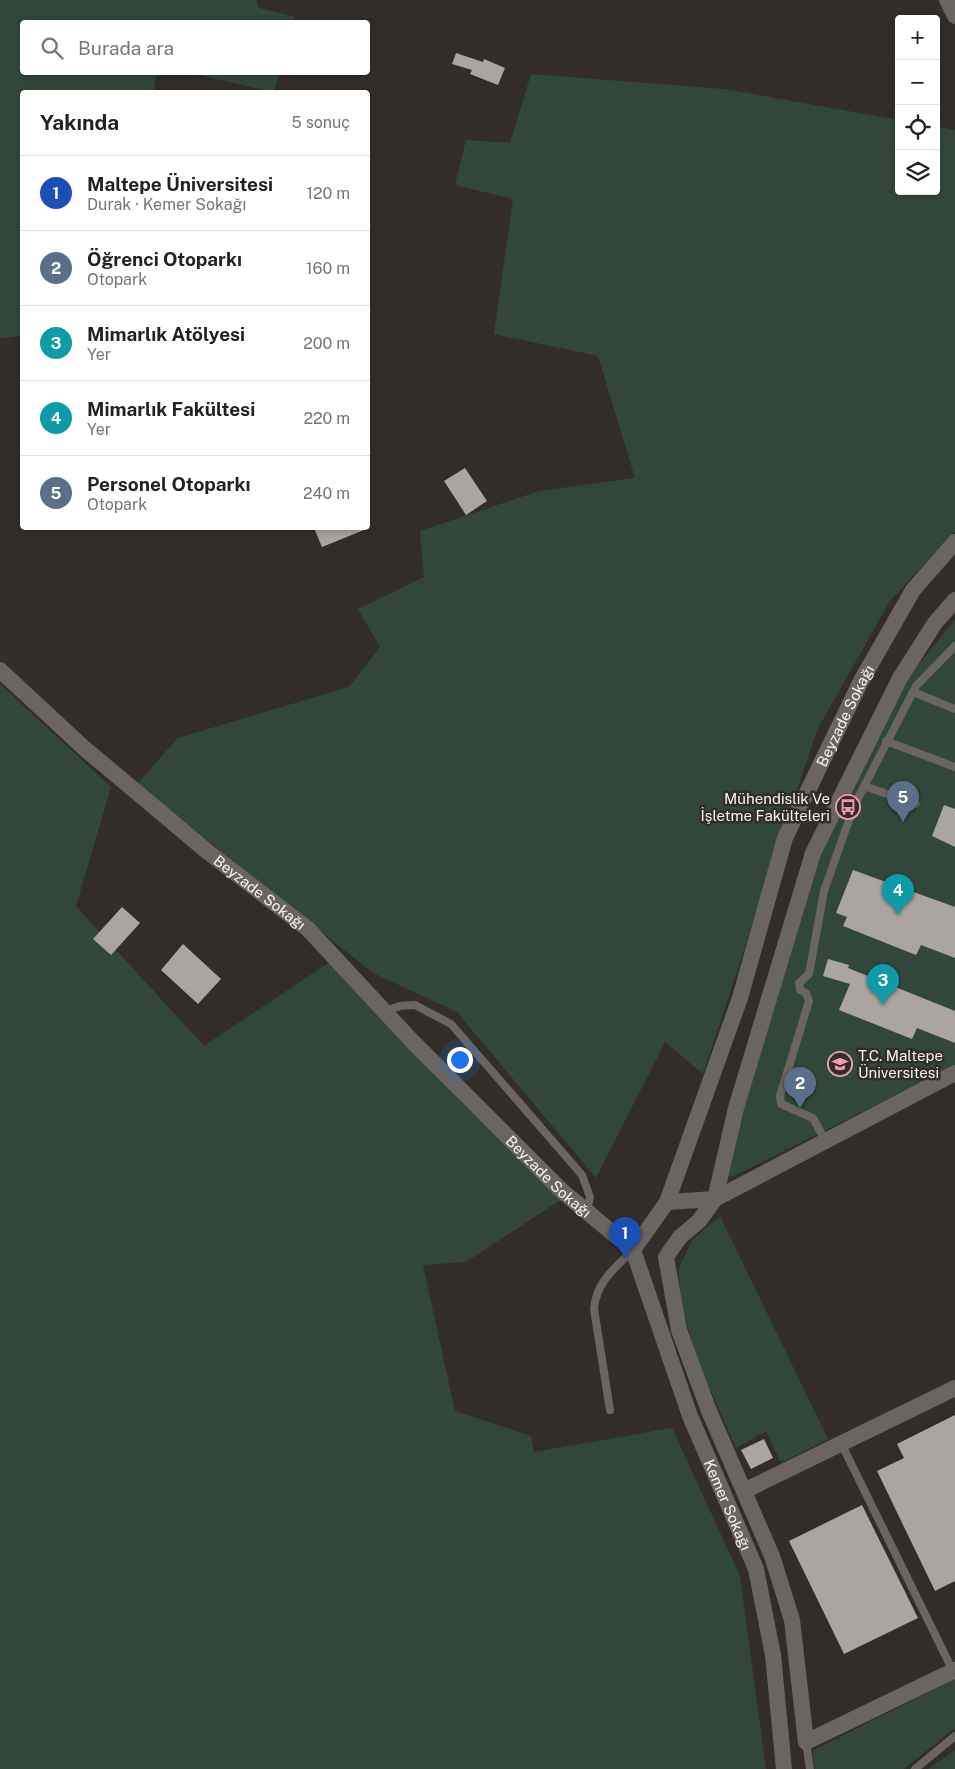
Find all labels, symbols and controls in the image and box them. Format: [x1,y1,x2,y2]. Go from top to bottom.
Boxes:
map controls [895,15,940,195]
button: + [895,15,940,60]
search box [20,20,370,75]
icon: search [38,34,66,62]
text: Burada ara [78,37,174,59]
button: − [895,60,940,105]
button: locate [895,105,940,150]
text: Yakında [40,110,119,135]
text: 5 sonuç [292,113,350,132]
button: layers [895,150,940,195]
text: Maltepe Üniversitesi [87,173,273,195]
text: 1 [53,184,59,203]
text: 120 m [306,184,350,203]
text: Durak · Kemer Sokağı [87,195,246,214]
text: Öğrenci Otoparkı [87,248,242,270]
text: 2 [51,259,61,278]
text: 160 m [306,259,350,278]
text: Otopark [87,270,147,289]
text: Mimarlık Atölyesi [87,323,245,345]
text: 3 [51,334,61,353]
text: 200 m [303,334,350,353]
text: Yer [87,345,111,364]
text: Mimarlık Fakültesi [87,398,255,420]
text: 4 [51,409,61,428]
text: 220 m [303,409,350,428]
text: Yer [87,420,111,439]
text: Personel Otoparkı [87,473,250,495]
text: 5 [51,484,61,503]
text: 240 m [303,484,350,503]
text: Otopark [87,495,147,514]
street label: Beyzade Sokağı [813,662,877,769]
pin: 5 [887,781,919,822]
place label: Mühendislik Ve İşletme Fakülteleri [701,790,830,824]
bus stop icon: Mühendislik Ve İşletme Fakülteleri [835,794,861,820]
street label: Beyzade Sokağı [211,851,309,933]
pin: 4 [882,874,914,915]
pin: 3 [867,964,899,1005]
your location [447,1047,473,1073]
place label: T.C. Maltepe Üniversitesi [858,1047,943,1081]
school or university icon: T.C. Maltepe Üniversitesi [827,1051,853,1077]
pin: 2 [784,1067,816,1108]
street label: Beyzade Sokağı [503,1132,595,1221]
pin: 1 [609,1217,641,1258]
street label: Kemer Sokağı [701,1457,755,1553]

